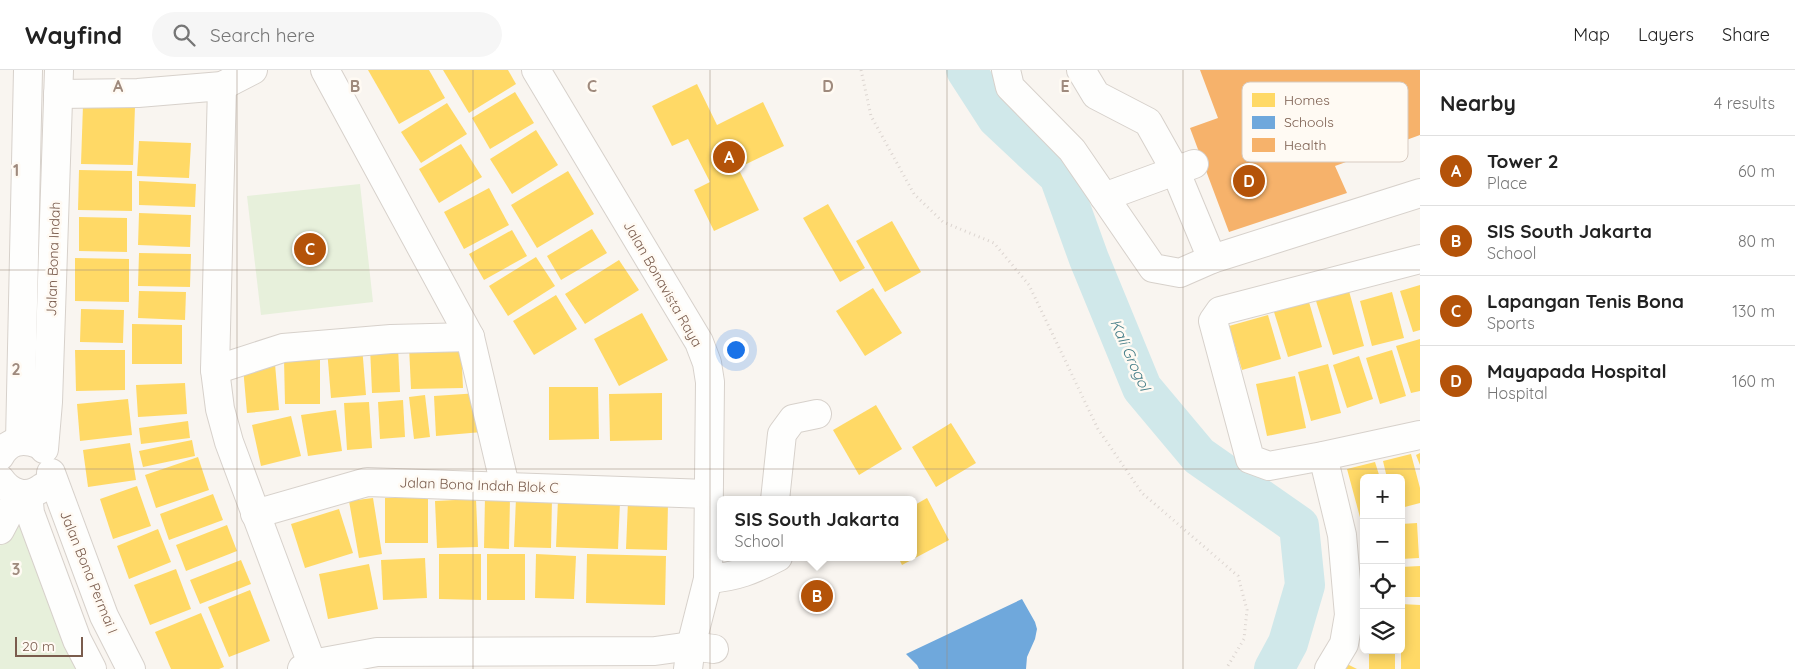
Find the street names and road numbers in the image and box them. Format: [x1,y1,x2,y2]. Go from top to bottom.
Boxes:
street label: Jalan Bona Indah [42,201,64,317]
street label: Jalan Bonavista Raya [620,218,706,350]
street label: Jalan Bona Indah Blok C [399,473,559,497]
street label: Jalan Bona Permai I [56,508,122,636]

